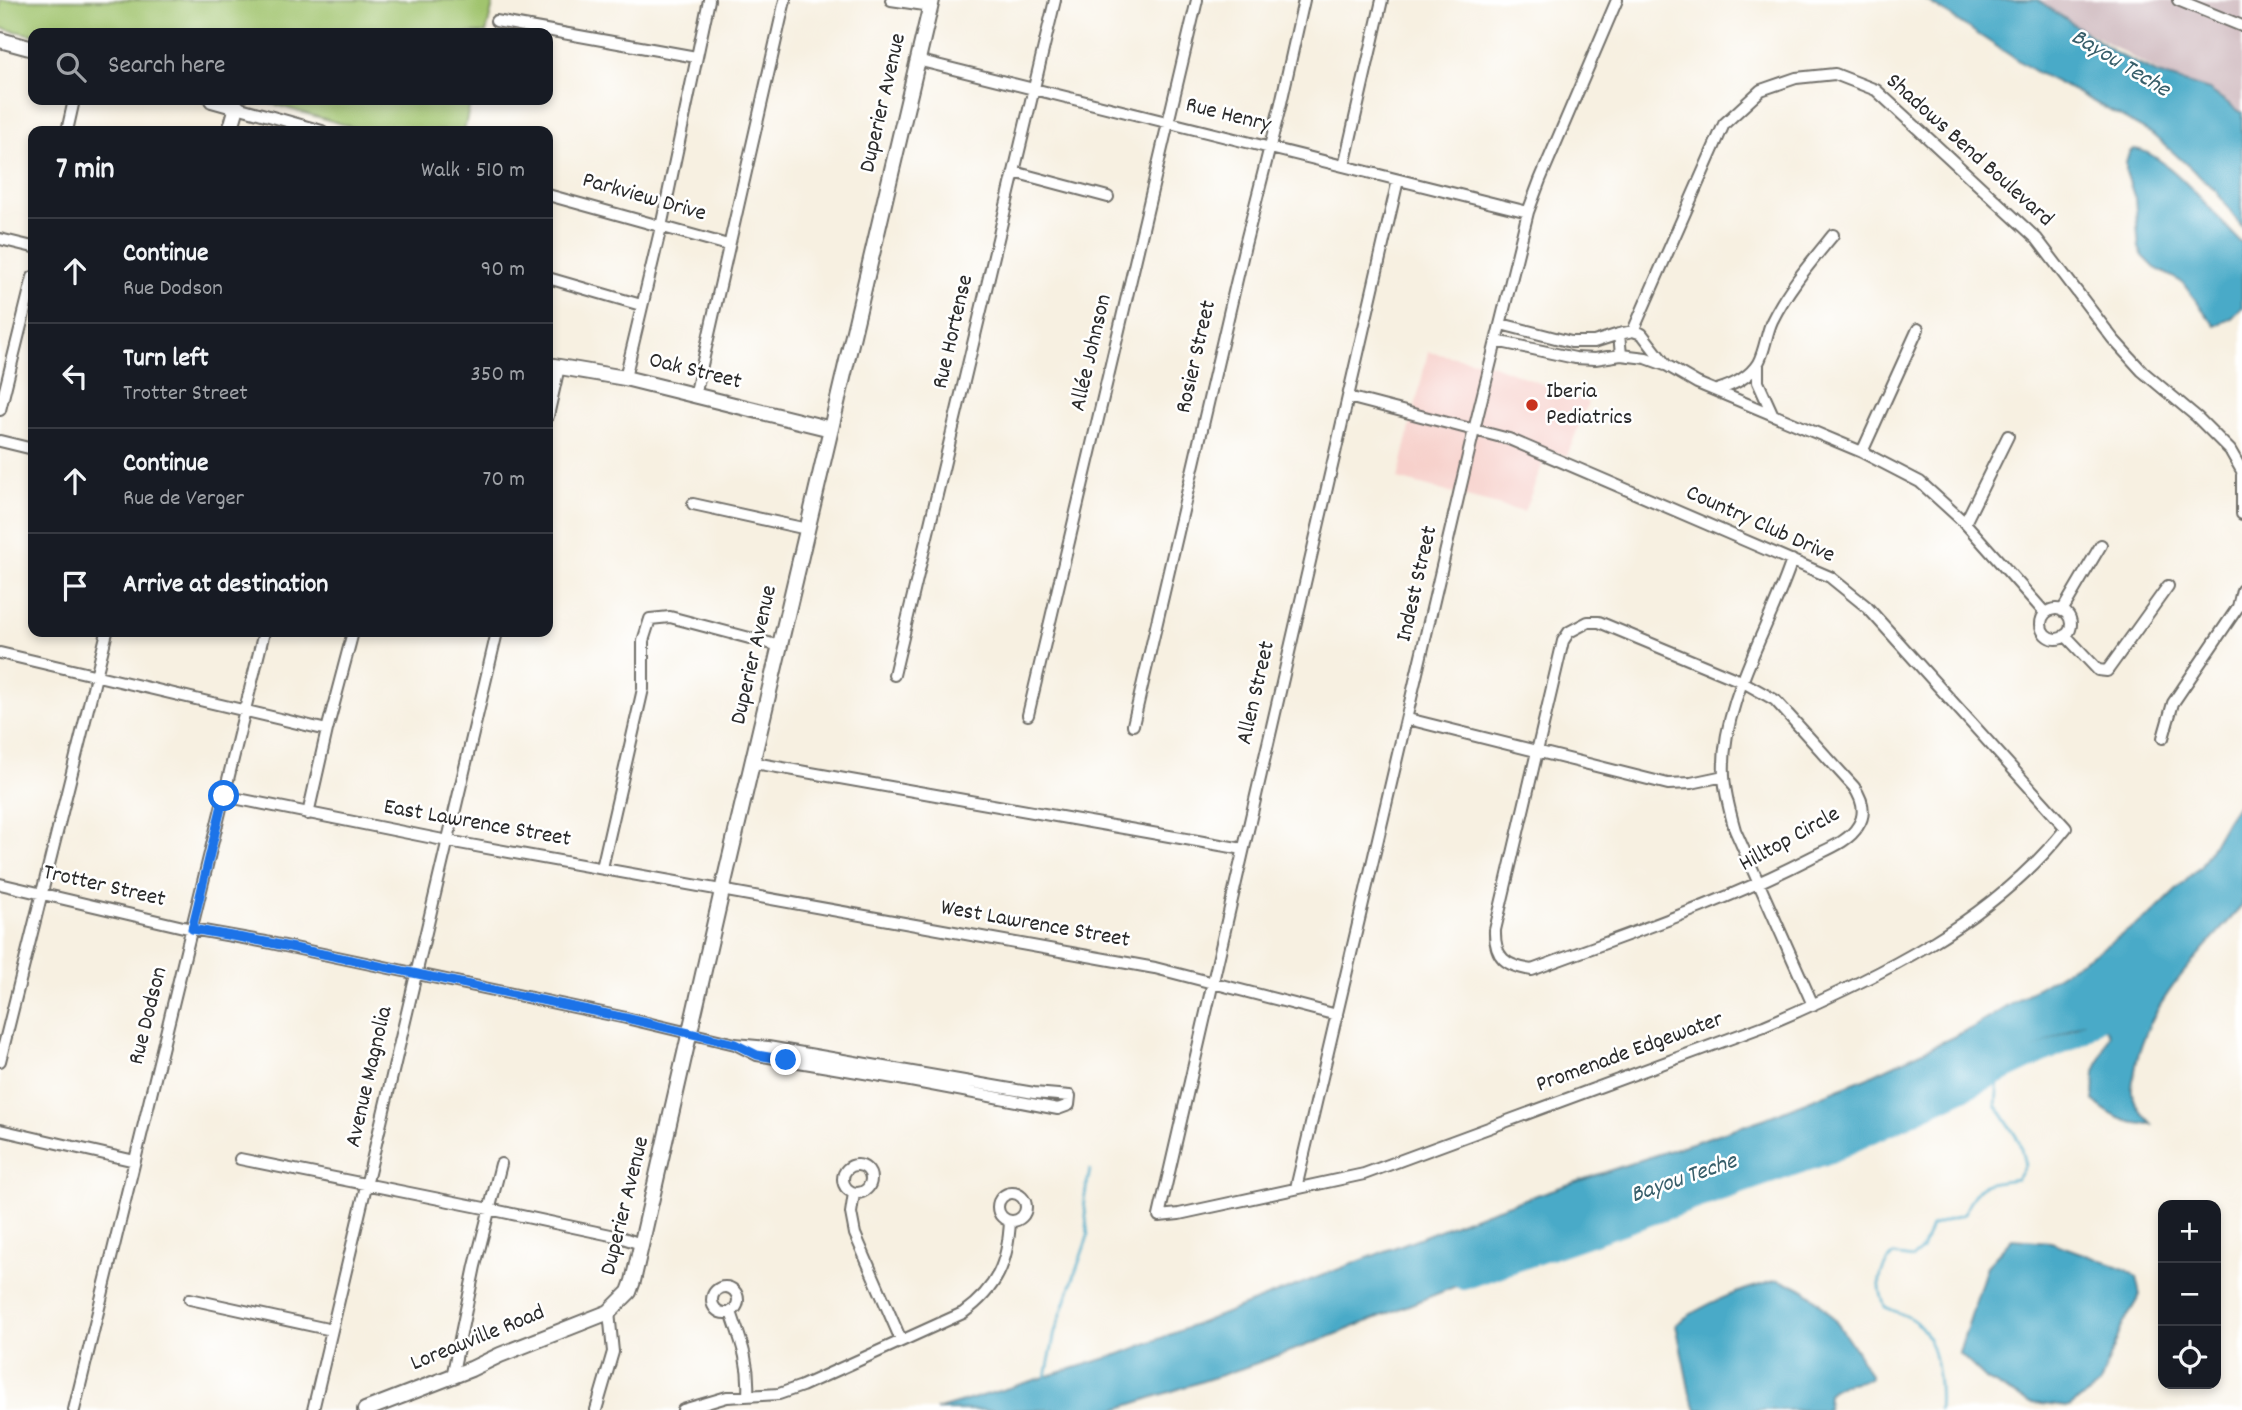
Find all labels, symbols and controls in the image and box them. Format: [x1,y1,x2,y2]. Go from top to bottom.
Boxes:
water label: Bayou Teche [2064,21,2177,108]
search box [28,28,553,105]
street label: Duperier Avenue [852,30,916,176]
icon: search [52,48,90,86]
text: Search here [108,48,226,85]
street label: Shadows Bend Boulevard [1878,66,2060,236]
street label: Rue Henry [1182,89,1275,143]
text: 7 min [56,150,114,193]
text: Walk · 510 m [421,155,525,188]
street label: Parkview Drive [578,165,710,231]
text: Continue [123,236,208,273]
icon: ahead [56,252,94,290]
text: 90 m [481,254,525,287]
street label: Rue Hortense [925,272,983,392]
text: Rue Dodson [123,273,223,306]
street label: Allée Johnson [1063,291,1121,415]
street label: Rosier Street [1168,297,1226,417]
text: Turn left [123,341,209,378]
street label: Oak Street [645,345,745,399]
icon: left [56,357,94,395]
text: 350 m [471,359,525,392]
place label: Iberia Pediatrics [1546,376,1633,435]
text: Trotter Street [123,378,248,411]
marker: Iberia Pediatrics [1524,397,1540,413]
text: Continue [123,446,208,483]
icon: ahead [56,462,94,500]
text: 70 m [483,464,525,497]
street label: Country Club Drive [1680,477,1840,573]
text: Rue de Verger [123,483,244,516]
street label: Indest Street [1389,523,1447,645]
icon: arrive [56,567,94,605]
text: Arrive at destination [123,567,328,604]
street label: Duperier Avenue [723,582,787,728]
street label: Allen Street [1229,638,1285,748]
route start [208,780,239,811]
street label: East Lawrence Street [381,791,573,857]
street label: Hilltop Circle [1734,799,1846,881]
street label: Trotter Street [40,857,168,917]
street label: West Lawrence Street [938,892,1132,958]
street label: Rue Dodson [121,964,177,1068]
street label: Avenue Magnolia [338,1002,403,1151]
street label: Promenade Edgewater [1532,1004,1729,1102]
route end [770,1044,801,1075]
street label: Duperier Avenue [593,1133,659,1279]
water label: Bayou Teche [1626,1145,1743,1213]
map controls [2158,1200,2221,1389]
button: + [2158,1200,2221,1263]
button: − [2158,1263,2221,1326]
street label: Loreauville Road [406,1297,550,1381]
button: locate [2158,1326,2221,1389]

